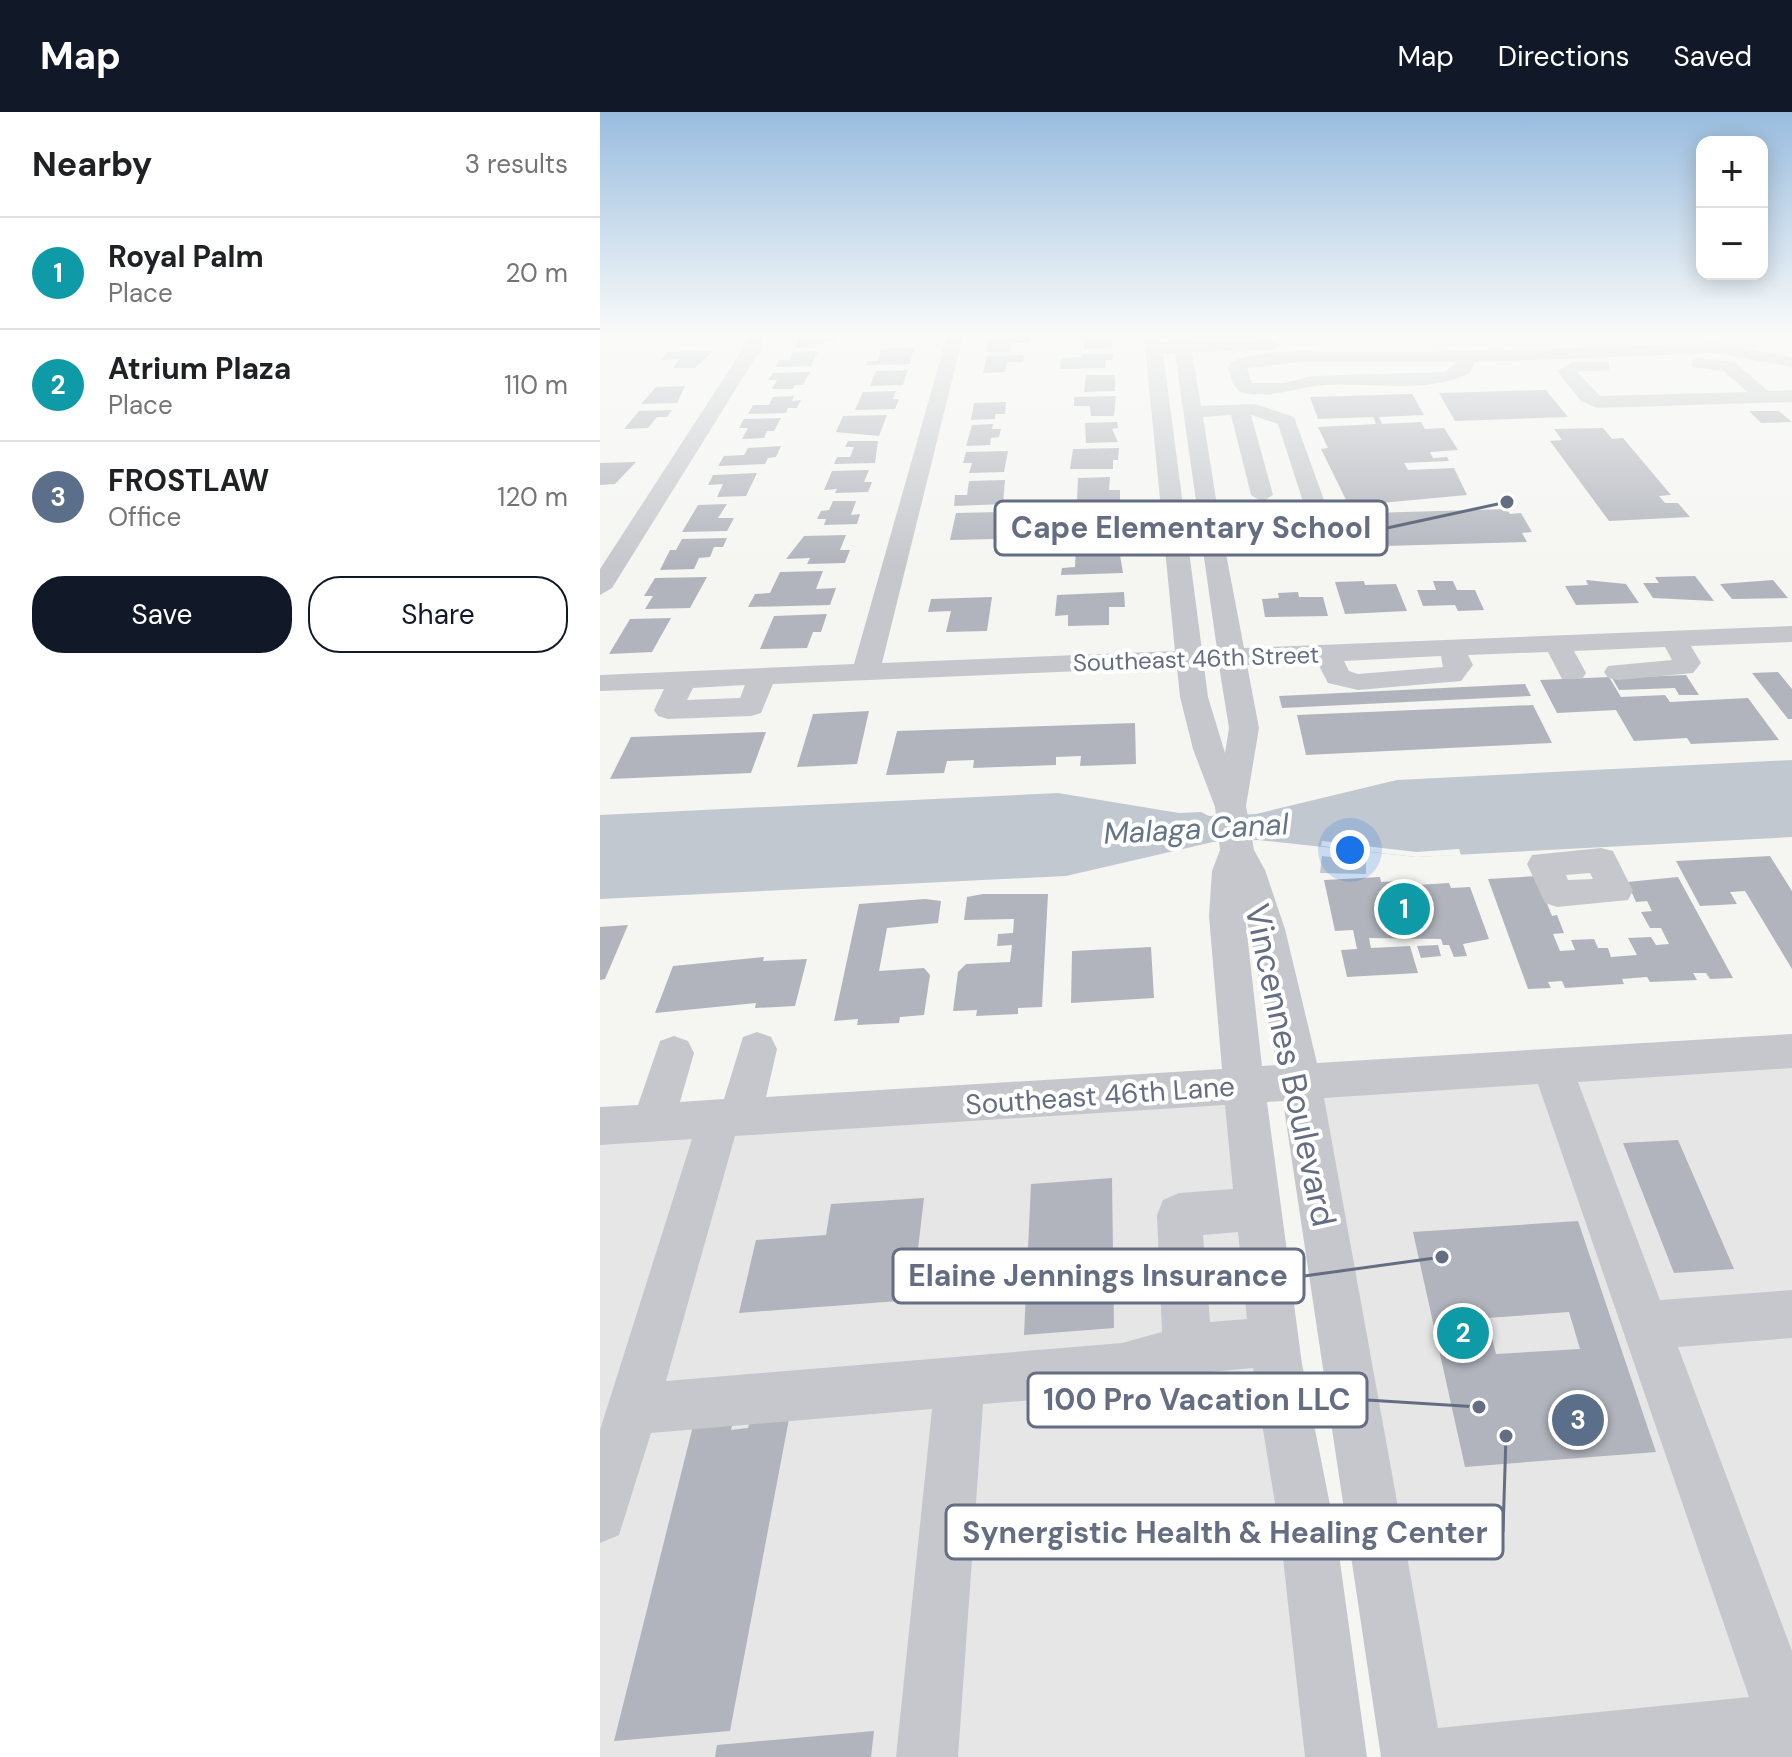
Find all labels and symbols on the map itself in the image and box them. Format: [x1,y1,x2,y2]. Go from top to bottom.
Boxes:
callout: Cape Elementary School [995,501,1387,555]
text: Cape Elementary School [1011,508,1371,547]
street label: Southeast 46th Street [1072,639,1320,678]
water label: Malaga Canal [1102,804,1291,853]
your location [1330,830,1370,870]
pin: 1 [1378,879,1430,939]
street label: Vincennes Boulevard [1234,900,1347,1231]
street label: Southeast 46th Lane [964,1068,1236,1123]
callout: Elaine Jennings Insurance [893,1249,1304,1303]
text: Elaine Jennings Insurance [908,1256,1288,1295]
pin: 2 [1437,1303,1489,1363]
callout: 100 Pro Vacation LLC [1028,1373,1367,1427]
text: 100 Pro Vacation LLC [1043,1380,1351,1419]
pin: 3 [1552,1390,1604,1450]
callout: Synergistic Health & Healing Center [946,1505,1503,1559]
text: Synergistic Health & Healing Center [962,1513,1488,1552]

